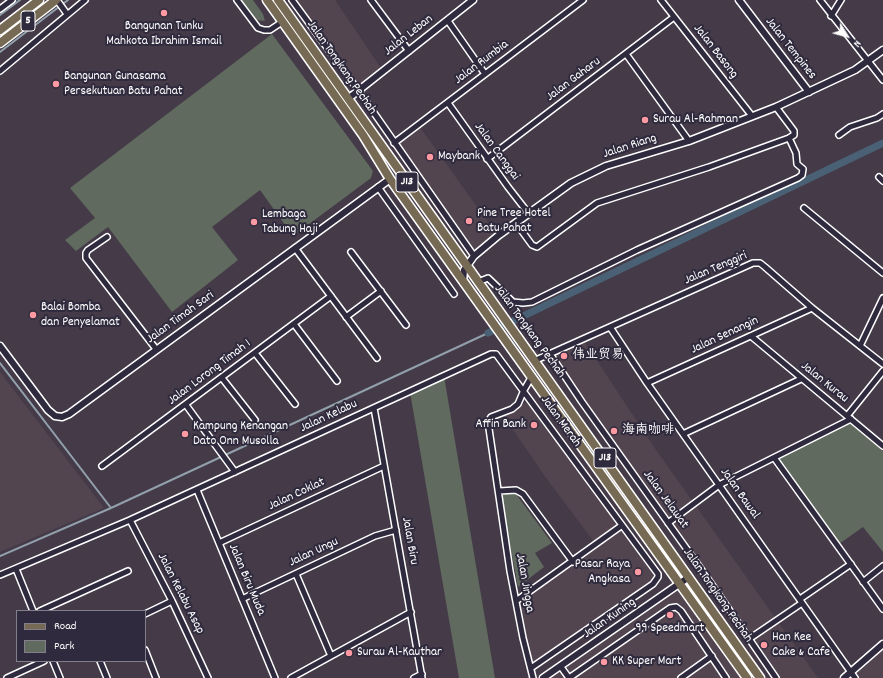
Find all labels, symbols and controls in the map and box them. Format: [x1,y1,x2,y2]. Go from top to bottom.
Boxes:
marker: Bangunan Tunku Mahkota Ibrahim Ismail [159,8,169,18]
road number: 5 [21,11,35,31]
street label: Jalan Leban [381,12,437,60]
street label: Jalan Tempines [761,15,819,83]
north arrow [827,16,867,56]
street label: Jalan Tongkang Pechah [303,18,379,118]
place label: Bangunan Tunku Mahkota Ibrahim Ismail [106,19,222,50]
street label: Jalan Basong [689,22,741,82]
text: N [849,36,865,50]
street label: Jalan Rumbia [452,38,512,88]
street label: Jalan Gaharu [544,54,604,106]
place label: Bangunan Gunasama Persekutuan Batu Pahat [64,69,183,100]
marker: Bangunan Gunasama Persekutuan Batu Pahat [51,79,61,89]
place label: Surau Al-Rahman [653,112,738,128]
marker: Surau Al-Rahman [640,115,650,125]
street label: Jalan Canggai [470,120,522,184]
street label: Jalan Riang [601,131,659,163]
place label: Maybank [438,149,480,165]
marker: Maybank [425,152,435,162]
road number: J13 [396,172,418,192]
place label: Pine Tree Hotel Batu Pahat [477,206,550,237]
place label: Lembaga Tabung Haji [262,207,318,238]
marker: Pine Tree Hotel Batu Pahat [464,216,474,226]
marker: Lembaga Tabung Haji [249,217,259,227]
street label: Jalan Tenggiri [682,249,750,289]
street label: Jalan Tongkang Pechah [490,282,568,382]
street label: Jalan Timah Sari [144,288,218,348]
place label: Balai Bomba dan Penyelamat [41,300,120,331]
marker: Balai Bomba dan Penyelamat [28,310,38,320]
street label: Jalan Senangin [689,314,761,358]
street label: Jalan Lorong Timah 1 [165,337,255,409]
place label: 伟业贸易 [572,348,624,364]
marker: 伟业贸易 [559,351,569,361]
street label: Jalan Kurau [797,359,851,407]
street label: Jalan Merah [536,393,584,451]
street label: Jalan Kelabu [298,397,360,437]
place label: Affin Bank [476,417,526,433]
place label: Kampung Kenangan Dato Onn Musolla [193,419,288,450]
marker: Affin Bank [529,420,539,430]
place label: 海南咖啡 [622,423,674,439]
marker: 海南咖啡 [609,426,619,436]
marker: Kampung Kenangan Dato Onn Musolla [180,429,190,439]
road number: J13 [594,448,616,468]
street label: Jalan Bawal [716,465,762,523]
street label: Jalan Jelawat [639,468,691,532]
street label: Jalan Coklat [266,475,328,515]
street label: Jalan Biru [397,516,421,566]
street label: Jalan Ungu [287,535,341,571]
street label: Jalan Biru Muda [224,542,268,618]
street label: Jalan Tongkang Pechah [679,546,755,646]
street label: Jalan Kelabu Asap [153,551,207,637]
street label: Jalan Jingga [511,552,537,614]
place label: Pasar Raya Angkasa [575,557,630,588]
marker: Pasar Raya Angkasa [633,567,643,577]
street label: Jalan Kuning [581,595,639,643]
legend [16,610,146,662]
marker: 99 Speedmart [665,610,675,620]
text: Road [54,618,76,635]
place label: 99 Speedmart [636,621,704,637]
place label: Han Kee Cake & Cafe [772,630,830,661]
text: Park [54,638,74,655]
marker: Han Kee Cake & Cafe [759,640,769,650]
place label: Surau Al-Kauthar [357,645,442,661]
marker: Surau Al-Kauthar [344,648,354,658]
place label: KK Super Mart [612,654,681,670]
marker: KK Super Mart [599,657,609,667]

